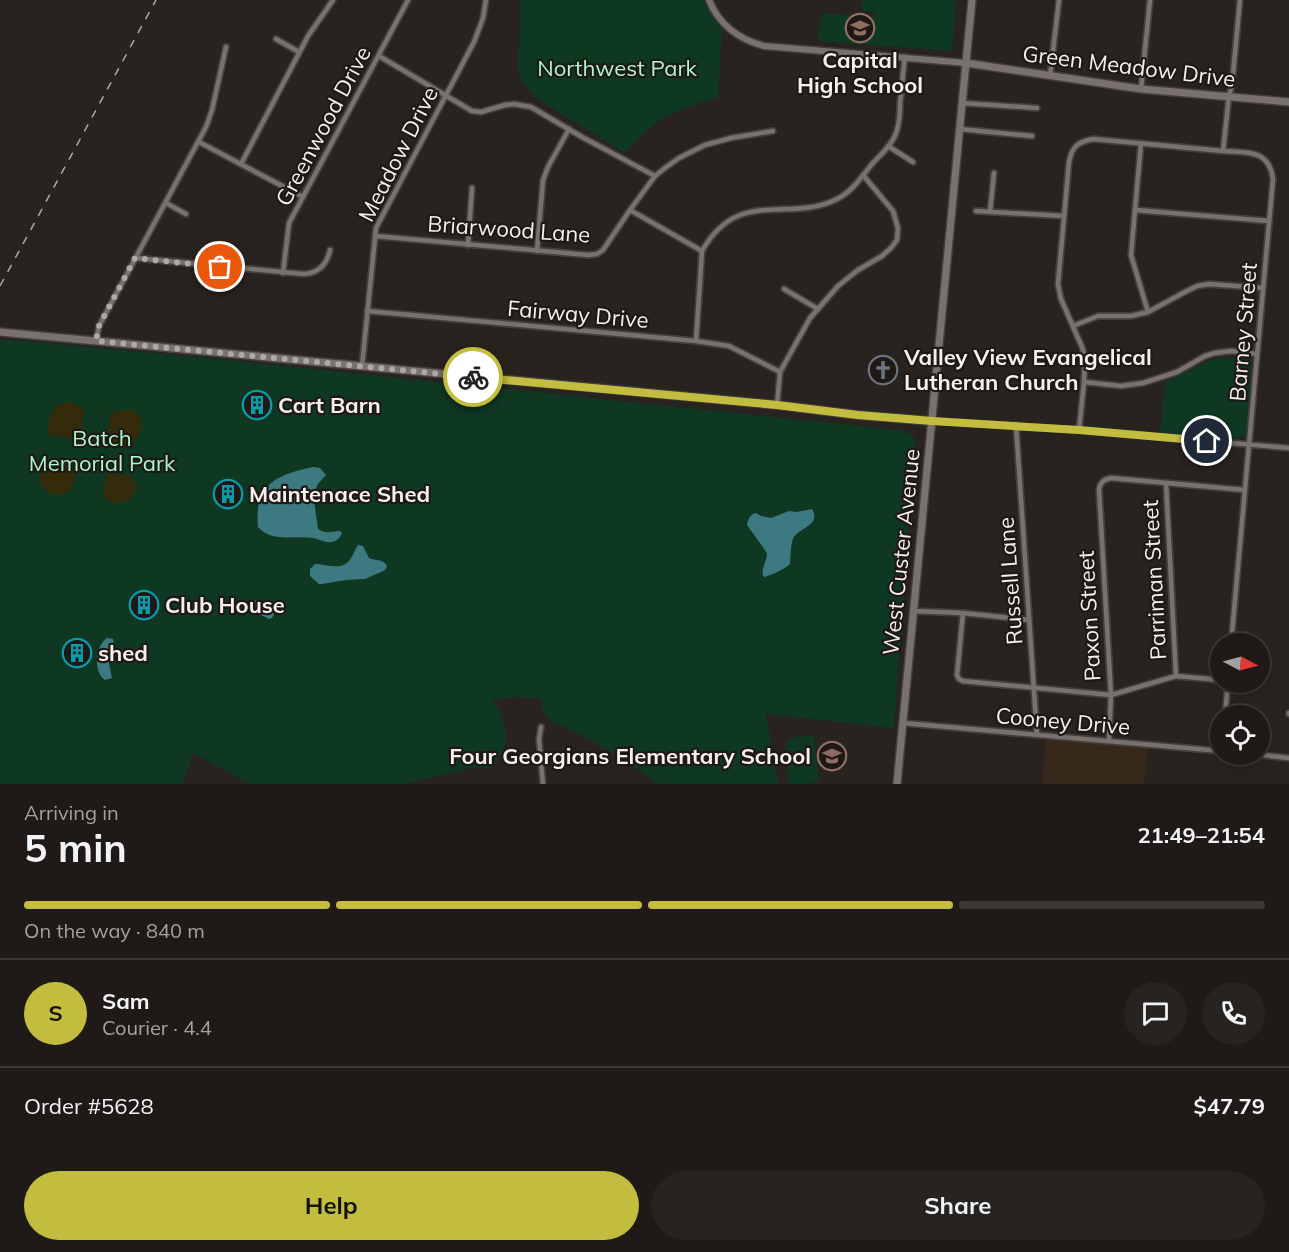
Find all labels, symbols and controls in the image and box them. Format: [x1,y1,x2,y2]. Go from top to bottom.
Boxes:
school or university icon: Capital High School [844,12,876,44]
street label: Green Meadow Drive [1021,39,1237,93]
street label: Greenwood Drive [269,41,377,211]
place label: Capital High School [797,46,923,99]
park label: Northwest Park [537,54,697,82]
street label: Meadow Drive [352,82,444,226]
street label: Briarwood Lane [427,209,591,249]
pin [194,241,245,292]
icon: bag [203,250,236,283]
street label: Barney Street [1223,261,1263,403]
street label: Fairway Drive [506,294,650,334]
place label: Valley View Evangelical Lutheran Church [903,343,1152,396]
courier [443,347,503,407]
church icon: Valley View Evangelical Lutheran Church [867,354,899,386]
icon: bike [457,361,490,394]
building icon: Cart Barn [241,389,273,421]
place label: Cart Barn [278,391,381,419]
pin [1181,415,1232,466]
park label: Batch Memorial Park [29,424,176,477]
icon: home [1190,424,1223,457]
street label: West Custer Avenue [876,447,926,657]
building icon: Maintenace Shed [212,478,244,510]
place label: Maintenace Shed [249,480,430,508]
street label: Parriman Street [1136,499,1172,661]
street label: Russell Lane [992,516,1028,646]
street label: Paxon Street [1072,550,1106,682]
building icon: Club House [128,589,160,621]
place label: Club House [165,591,285,619]
north arrow [1210,633,1270,693]
map controls [1210,633,1270,765]
building icon: shed [61,637,93,669]
place label: shed [98,639,148,667]
street label: Cooney Drive [995,701,1131,741]
button: locate [1210,705,1270,765]
school or university icon: Four Georgians Elementary School [816,740,848,772]
place label: Four Georgians Elementary School [449,742,811,770]
text: Arriving in [24,800,119,825]
text: 21:49–21:54 [1137,821,1265,849]
text: 5 min [24,823,127,872]
text: On the way · 840 m [24,918,205,943]
button: chat [1124,982,1187,1045]
button: phone [1202,982,1265,1045]
text: Sam [102,987,150,1015]
text: S [48,999,63,1027]
text: Courier · 4.4 [102,1015,212,1040]
text: Order #5628 [24,1092,154,1120]
text: $47.79 [1194,1092,1265,1120]
button: Help [24,1171,639,1240]
button: Share [651,1171,1265,1240]

